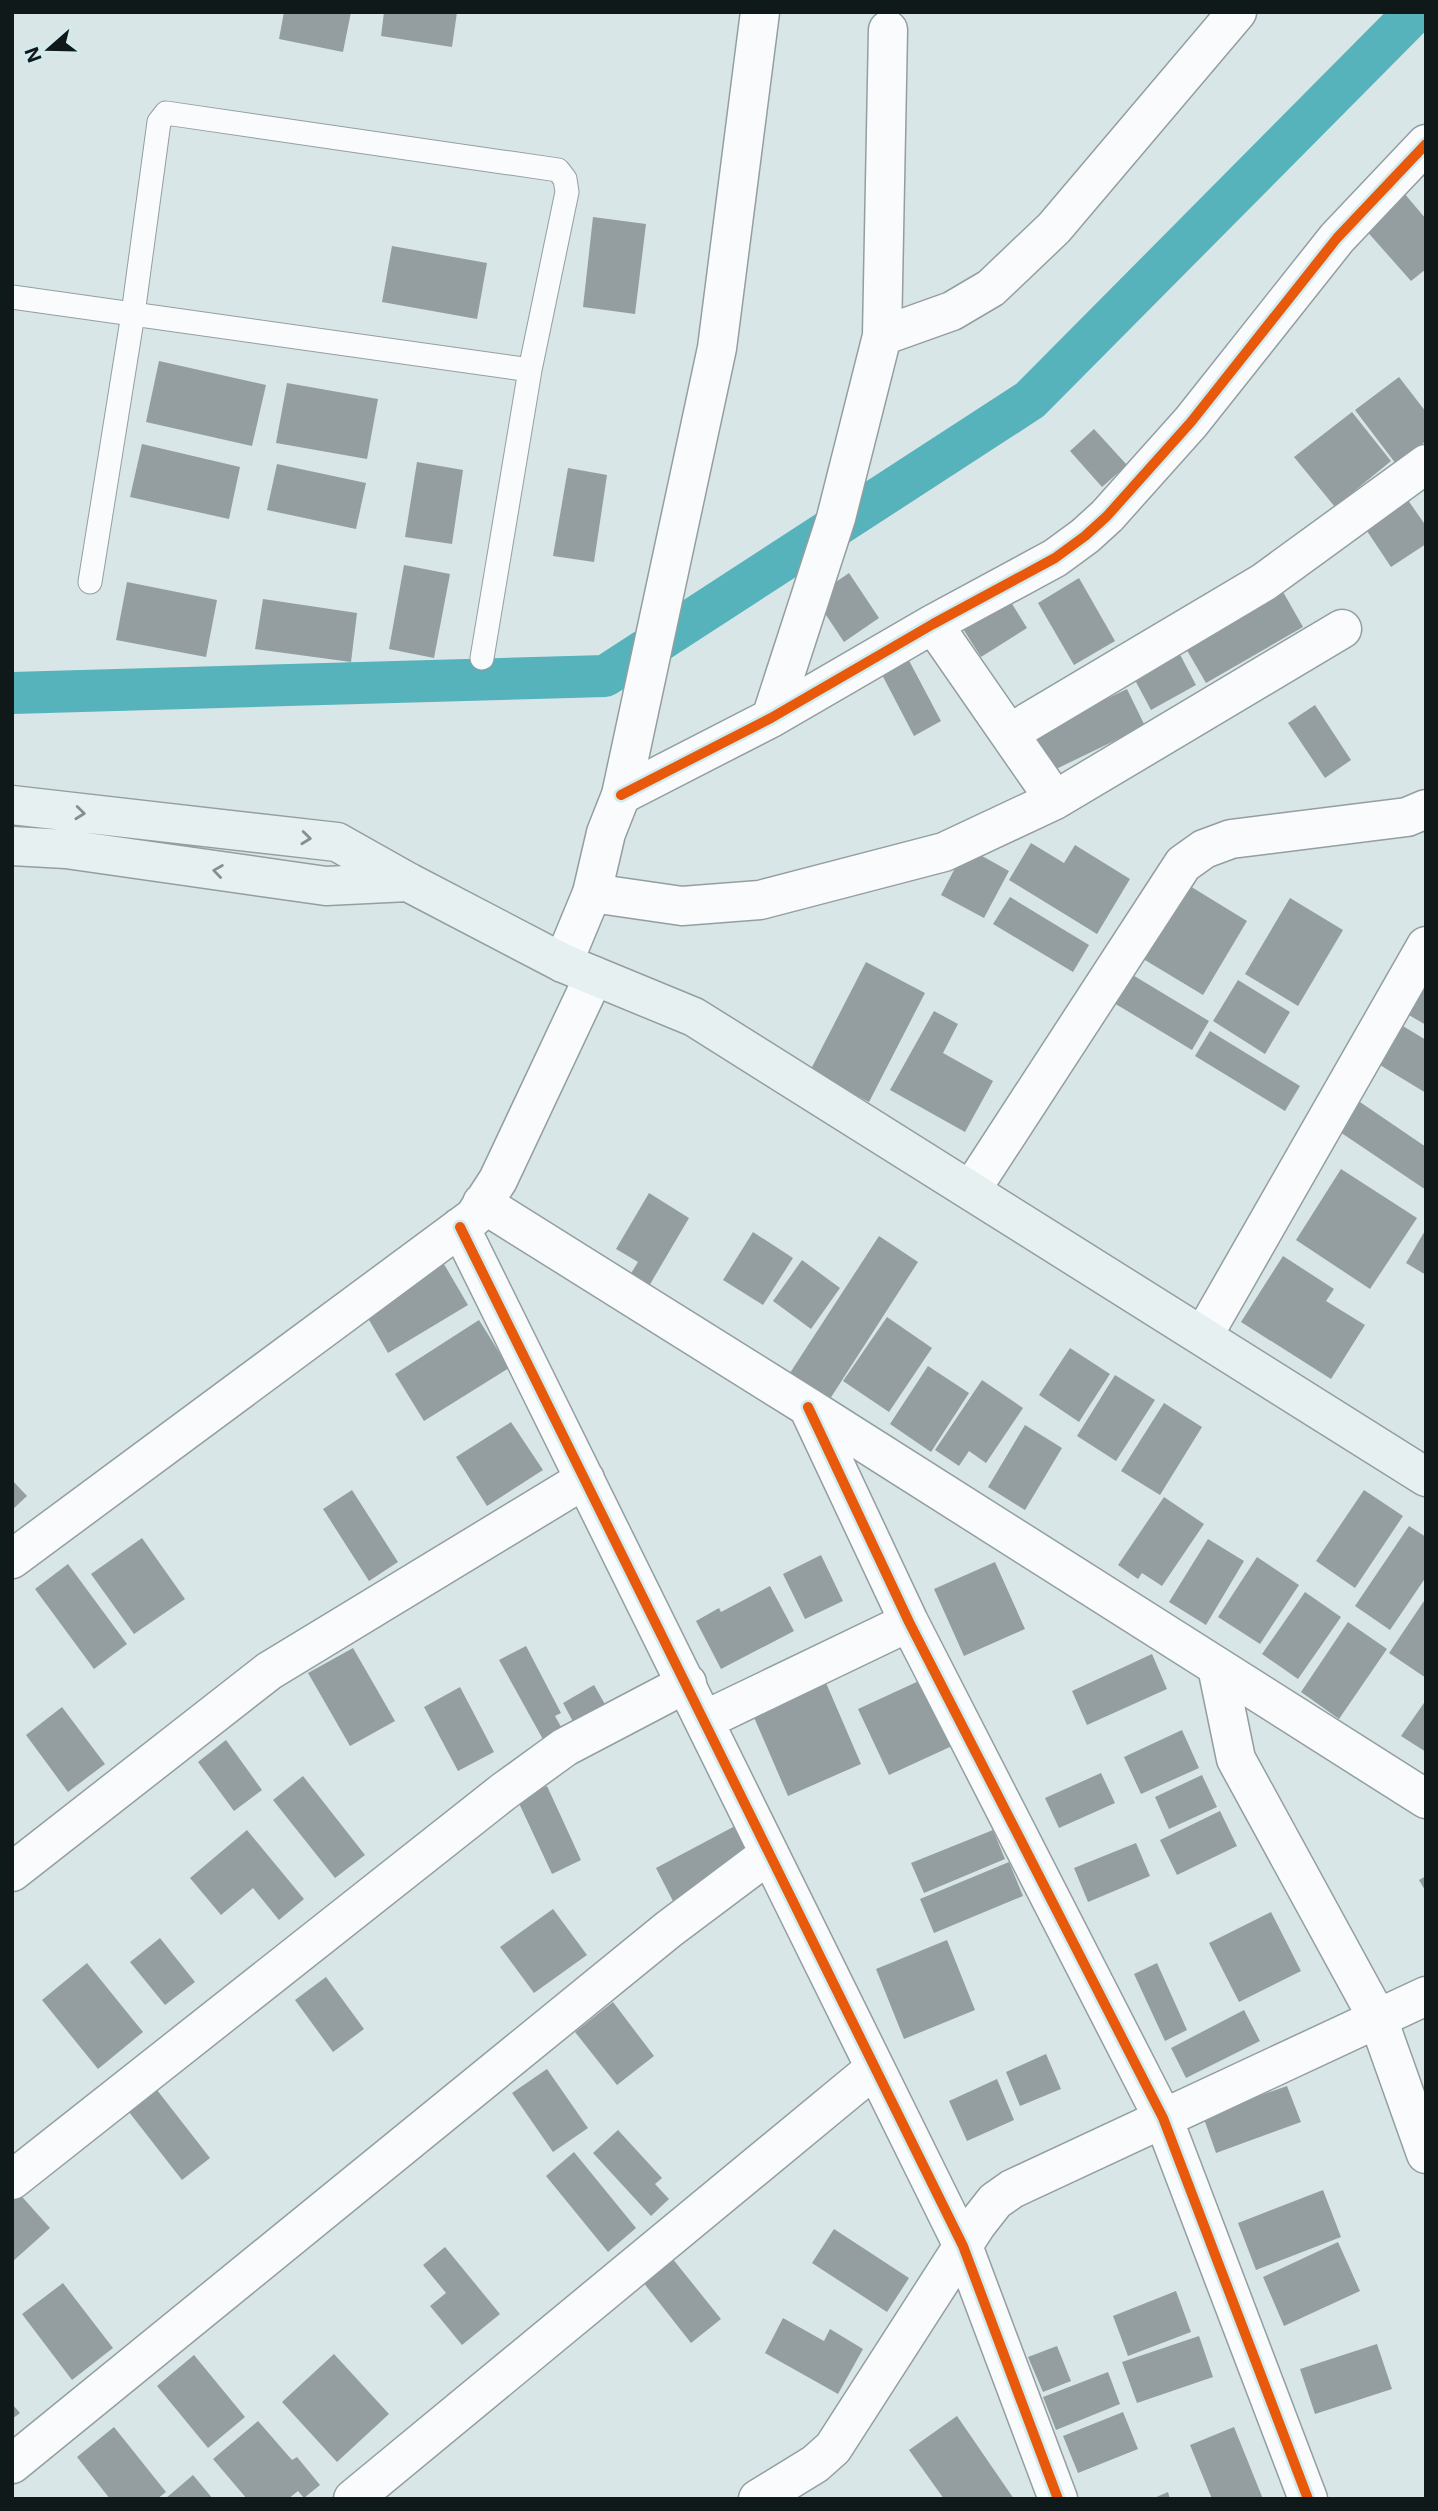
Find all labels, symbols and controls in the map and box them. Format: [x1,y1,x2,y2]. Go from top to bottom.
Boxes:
north arrow [14,14,84,84]
text: N [20,44,47,65]
one-way arrow [74,805,86,820]
one-way arrow [301,830,312,845]
one-way arrow [213,864,224,879]

